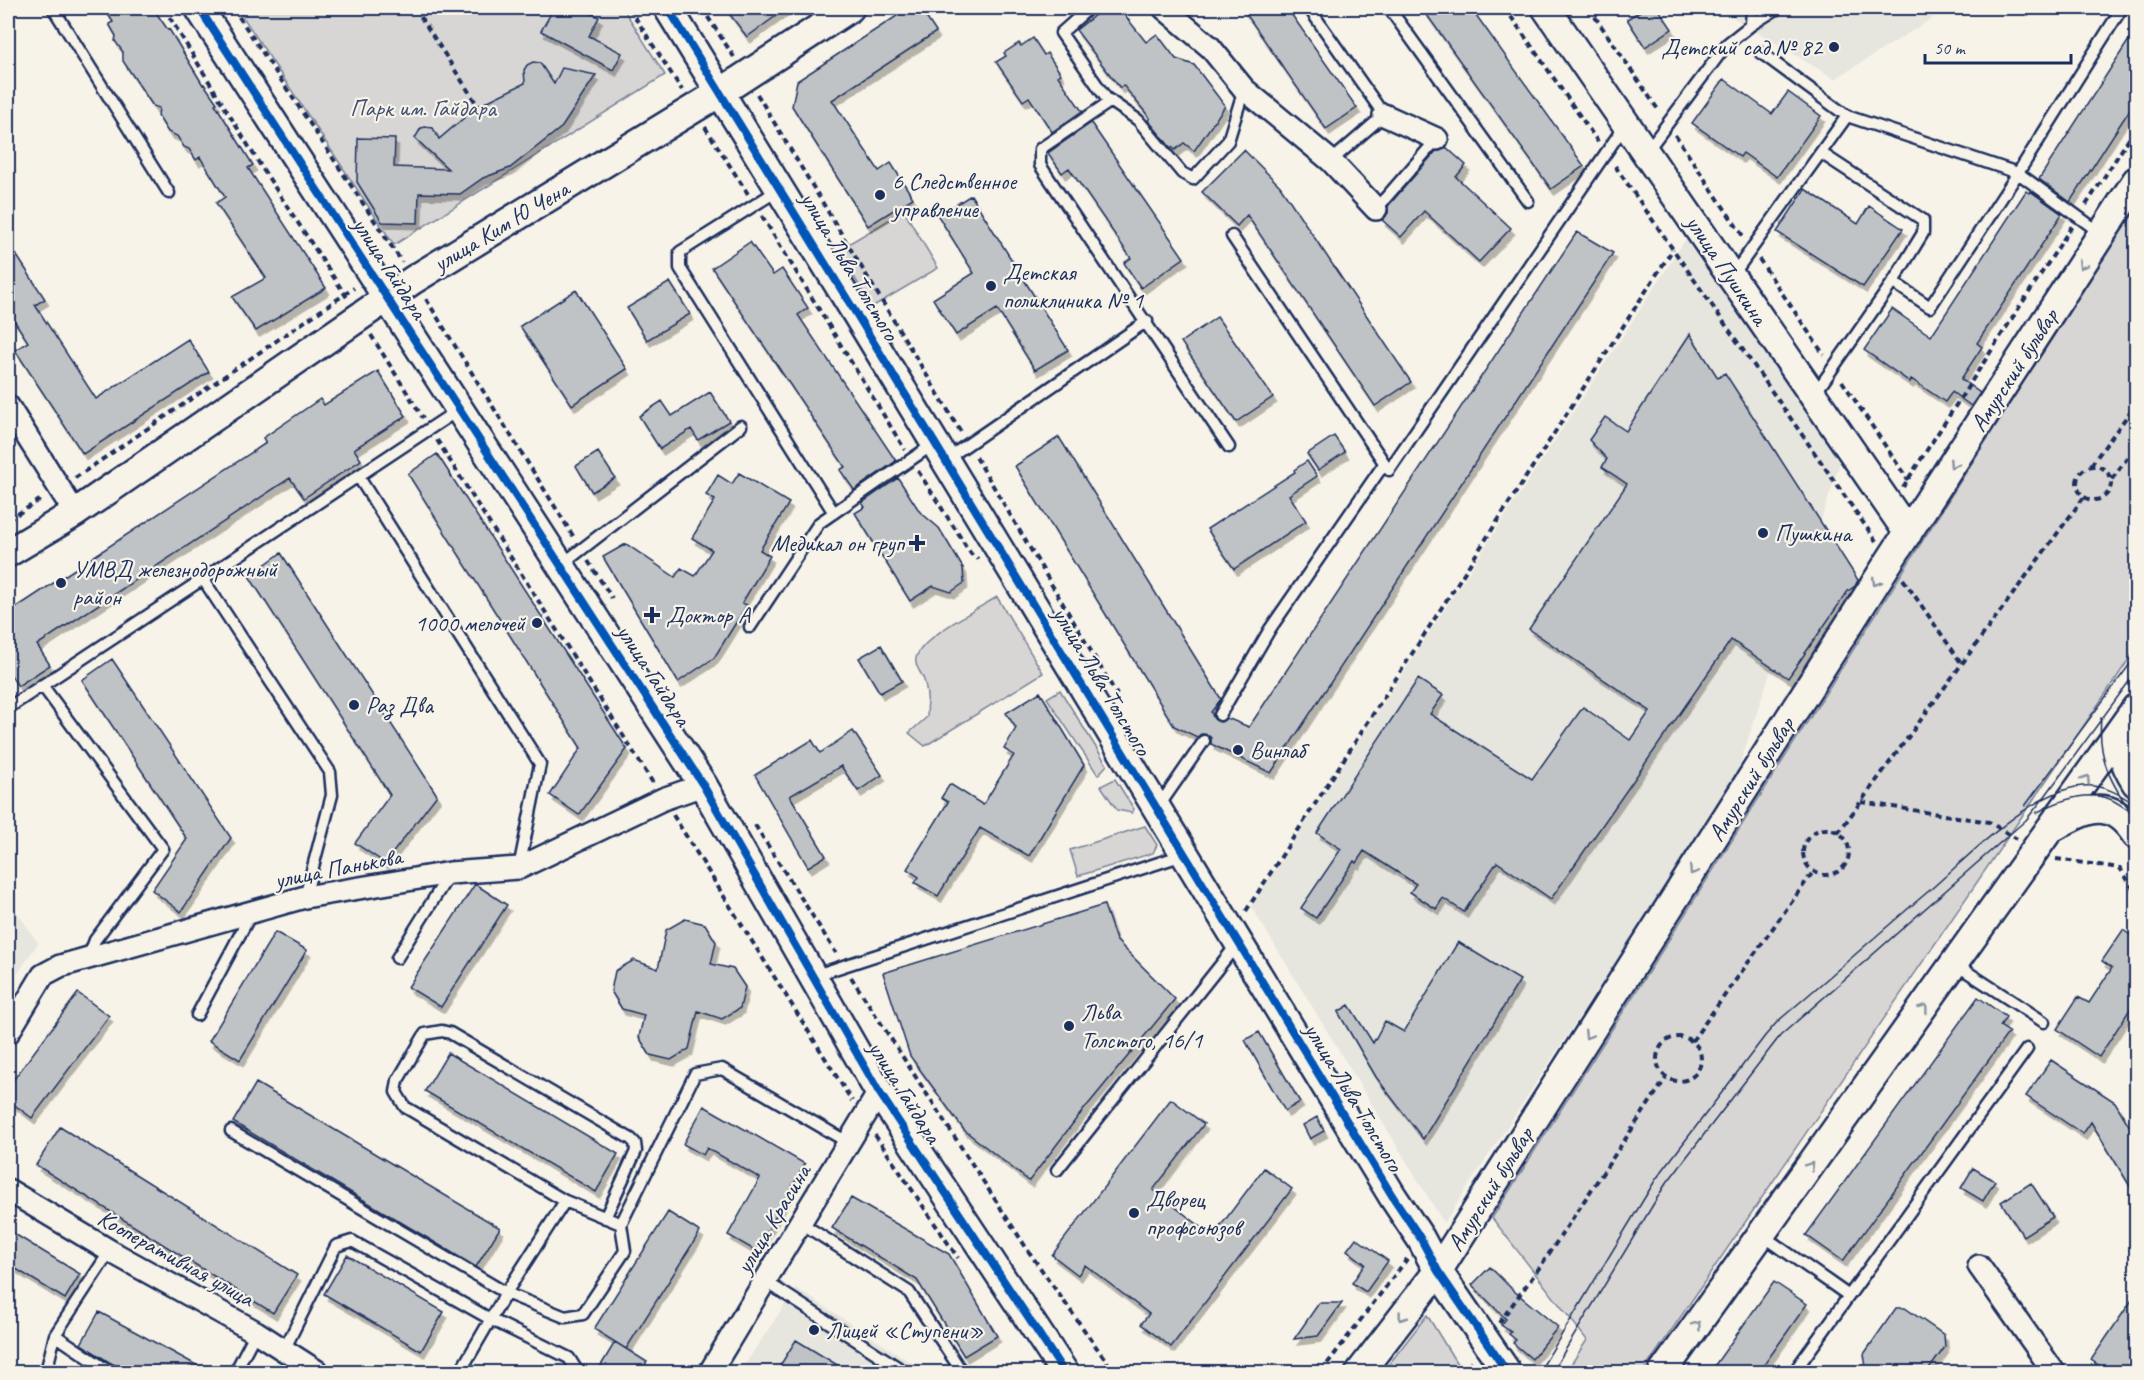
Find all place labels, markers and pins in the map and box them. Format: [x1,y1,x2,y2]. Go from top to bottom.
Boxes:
place label: Детский сад № 82 [1661,32,1824,62]
marker: Детский сад № 82 [1827,40,1841,54]
place label: 6 Следственное управление [890,166,1018,224]
marker: 6 Следственное управление [873,188,887,202]
place label: Детская поликлиника № 1 [1003,257,1144,315]
marker: Детская поликлиника № 1 [984,279,998,293]
place label: Пушкина [1775,518,1853,548]
marker: Пушкина [1756,526,1770,540]
place label: Медикал он груп [771,528,906,558]
marker: Медикал он груп [908,534,926,552]
place label: УМВД железнодорожный район [73,554,279,612]
marker: УМВД железнодорожный район [54,576,68,590]
place label: Доктор А [666,600,751,630]
marker: Доктор А [643,606,661,624]
place label: 1000 мелочей [415,608,527,638]
marker: 1000 мелочей [530,616,544,630]
place label: Раз Два [366,690,434,721]
marker: Раз Два [347,698,361,712]
place label: Винлаб [1250,735,1310,765]
marker: Винлаб [1231,743,1245,757]
place label: Льва Толстого, 16/1 [1081,997,1203,1055]
marker: Льва Толстого, 16/1 [1062,1019,1076,1033]
place label: Дворец профсоюзов [1146,1184,1245,1242]
marker: Дворец профсоюзов [1127,1206,1141,1220]
place label: Лицей «Ступени» [826,1315,984,1345]
marker: Лицей «Ступени» [807,1323,821,1337]

